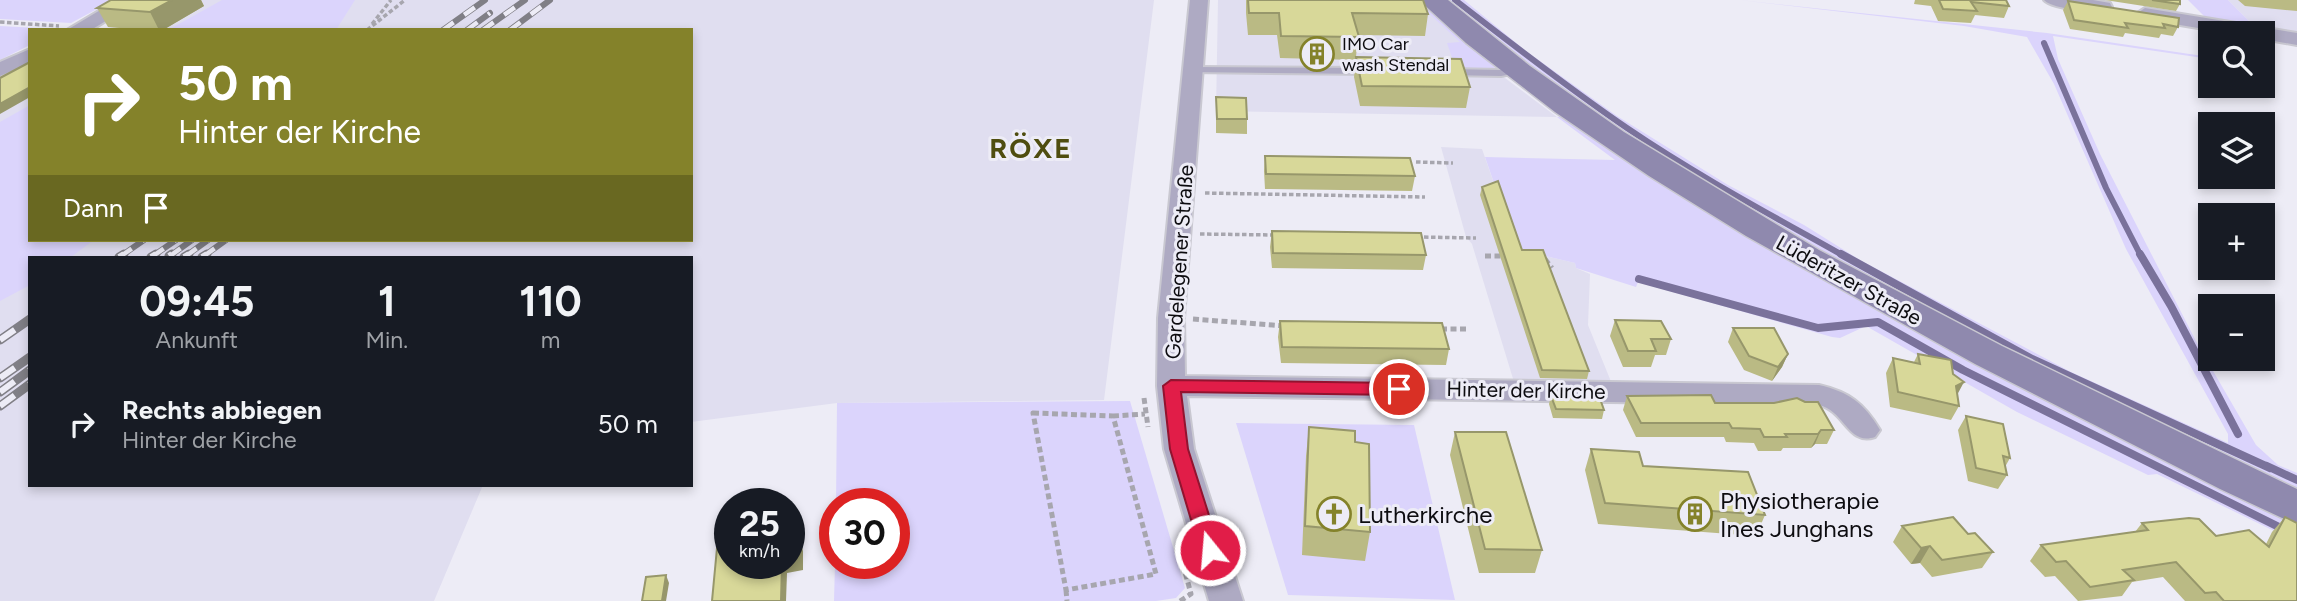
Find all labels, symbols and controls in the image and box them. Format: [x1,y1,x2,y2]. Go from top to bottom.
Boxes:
map controls [2198,21,2275,371]
button: search [2198,21,2275,98]
place label: IMO Car wash Stendal [1342,33,1449,76]
building icon: IMO Car wash Stendal [1298,35,1336,73]
text: 50 m [178,53,293,112]
icon: right [63,56,154,147]
button: layers [2198,112,2275,189]
text: Hinter der Kirche [178,113,421,151]
district label: RÖXE [989,131,1073,165]
street label: Gardelegener Straße [1160,164,1198,360]
icon: arrive [137,189,175,227]
text: Dann [63,192,123,224]
button: + [2198,203,2275,280]
street label: Lüderitzer Straße [1772,230,1926,330]
text: 09:45 [139,276,254,327]
text: 1 [378,276,396,327]
text: 110 [519,276,582,327]
button: − [2198,294,2275,371]
text: Ankunft [156,326,238,354]
text: Min. [366,326,408,354]
text: m [541,326,560,354]
pin [1369,359,1429,419]
icon: arrive [1380,370,1418,408]
street label: Hinter der Kirche [1446,376,1606,404]
text: Rechts abbiegen [122,394,322,426]
icon: right [63,405,101,443]
text: 50 m [598,408,658,440]
text: Hinter der Kirche [122,426,297,454]
place label: Physiotherapie Ines Junghans [1720,486,1879,543]
speed limit sign: 30 [819,488,910,579]
church icon: Lutherkirche [1315,495,1353,533]
building icon: Physiotherapie Ines Junghans [1676,495,1714,533]
place label: Lutherkirche [1358,500,1492,529]
text: 25 [739,503,780,545]
position arrow [1173,513,1247,587]
text: km/h [739,540,780,562]

